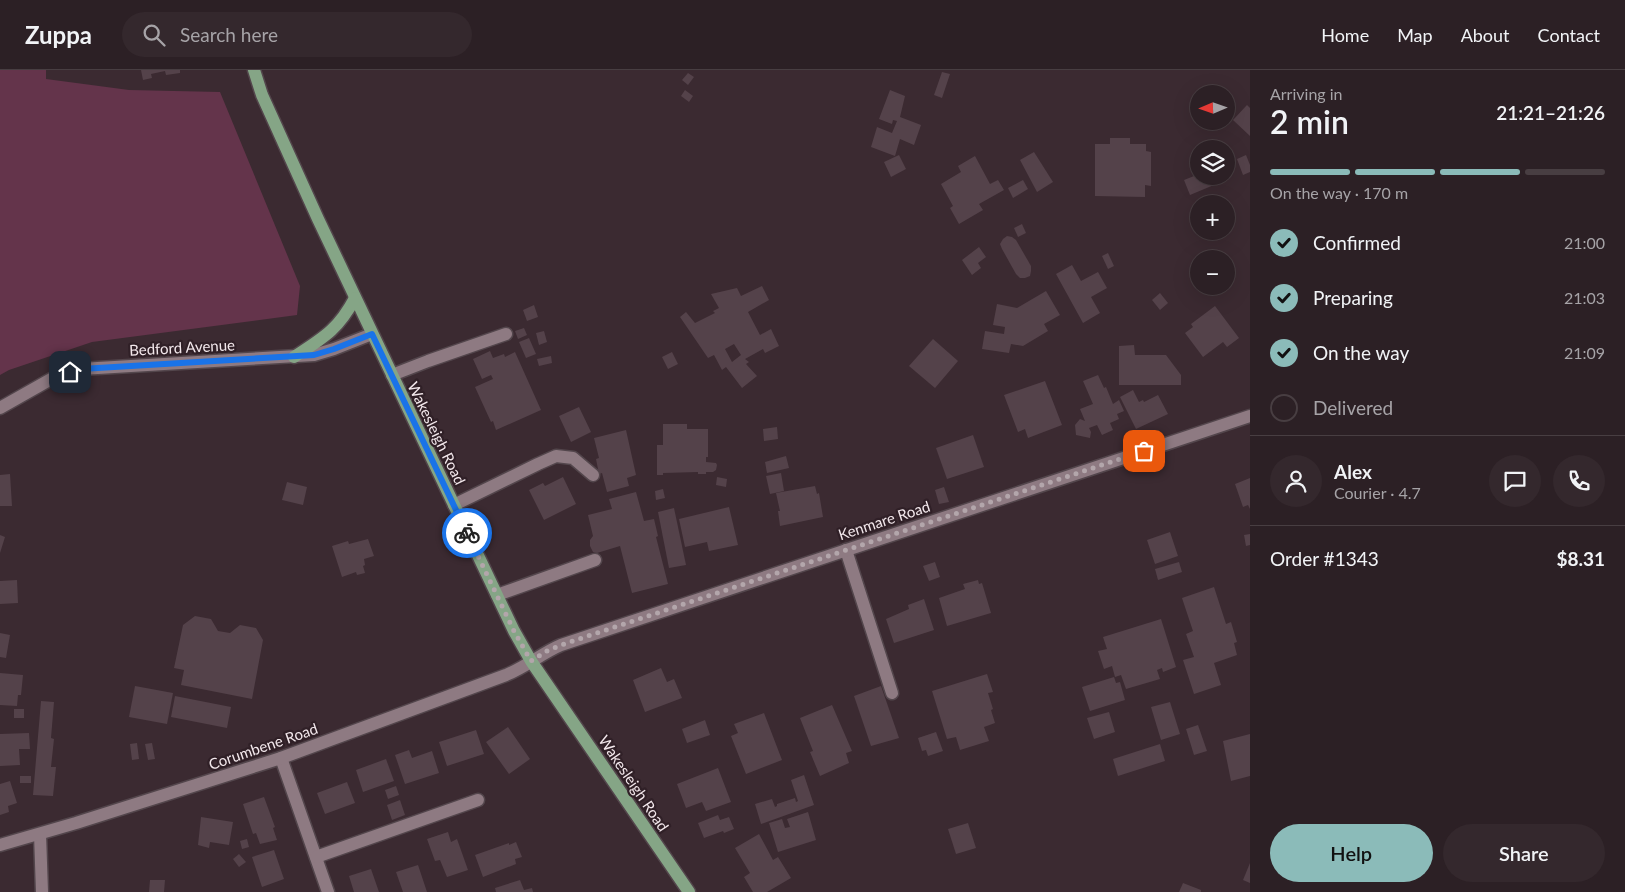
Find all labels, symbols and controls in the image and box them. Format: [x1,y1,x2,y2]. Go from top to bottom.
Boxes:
search box [122,12,472,57]
text: Zuppa [25,20,92,49]
icon: search [140,21,168,49]
text: Search here [180,23,278,46]
text: Home [1321,24,1369,46]
text: Map [1397,24,1433,46]
text: About [1461,24,1510,46]
text: Contact [1538,24,1600,46]
text: Arriving in [1270,84,1343,103]
north arrow [1190,85,1235,130]
map controls [1190,85,1235,295]
text: 21:21–21:26 [1496,101,1605,124]
text: 2 min [1270,102,1349,141]
button: layers [1190,140,1235,185]
text: On the way · 170 m [1270,183,1408,202]
button: + [1190,195,1235,240]
icon: check [1270,229,1298,257]
text: Confirmed [1313,231,1401,254]
text: 21:00 [1564,233,1605,252]
button: − [1190,250,1235,295]
icon: check [1270,284,1298,312]
text: Preparing [1313,286,1393,309]
text: 21:03 [1564,288,1605,307]
street label: Bedford Avenue [129,335,235,359]
icon: check [1270,339,1298,367]
text: On the way [1313,341,1409,364]
text: 21:09 [1564,343,1605,362]
pin [49,351,91,393]
icon: home [56,358,84,386]
street label: Wakesleigh Road [404,379,470,487]
text: Delivered [1313,396,1393,419]
pin [1123,430,1165,472]
icon: bag [1130,437,1158,465]
button: person [1270,455,1322,507]
button: chat [1489,455,1541,507]
button: phone [1553,455,1605,507]
text: Alex [1334,460,1372,483]
text: Courier · 4.7 [1334,483,1421,502]
street label: Kenmare Road [836,497,932,543]
courier [442,508,492,558]
icon: bike [453,519,481,547]
text: Order #1343 [1270,547,1379,570]
text: $8.31 [1556,547,1605,570]
street label: Corumbene Road [206,719,320,773]
street label: Wakesleigh Road [595,732,673,834]
button: Help [1270,824,1433,882]
button: Share [1443,824,1605,882]

